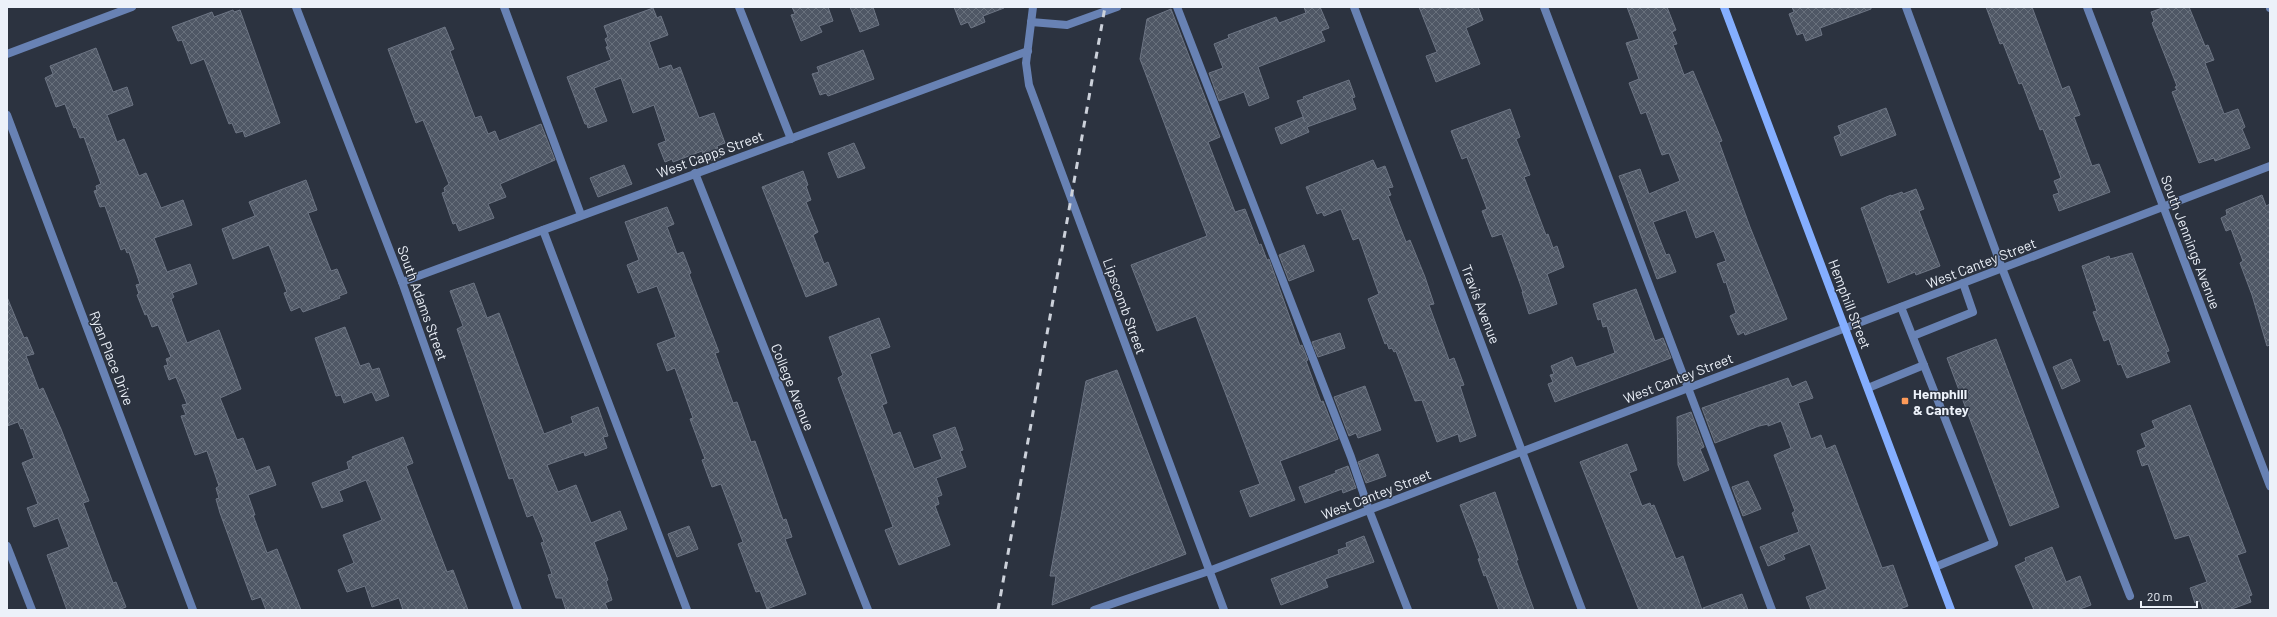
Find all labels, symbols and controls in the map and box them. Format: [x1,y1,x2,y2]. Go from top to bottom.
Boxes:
street label: West Capps Street [654,127,766,181]
street label: South Jennings Avenue [2158,173,2224,311]
street label: West Cantey Street [1924,234,2038,292]
street label: South Adams Street [394,243,452,363]
street label: Lipscomb Street [1100,256,1150,356]
street label: Hemphill Street [1825,257,1875,351]
street label: Travis Avenue [1458,262,1504,346]
street label: Ryan Place Drive [86,308,138,408]
street label: College Avenue [768,341,818,433]
street label: West Cantey Street [1621,349,1735,407]
place label: Hemphill & Cantey [1913,385,1969,418]
marker: Hemphill & Cantey [1900,396,1910,406]
street label: West Cantey Street [1319,465,1433,523]
scale bar [2141,583,2197,609]
text: 20 m [2147,589,2173,603]

